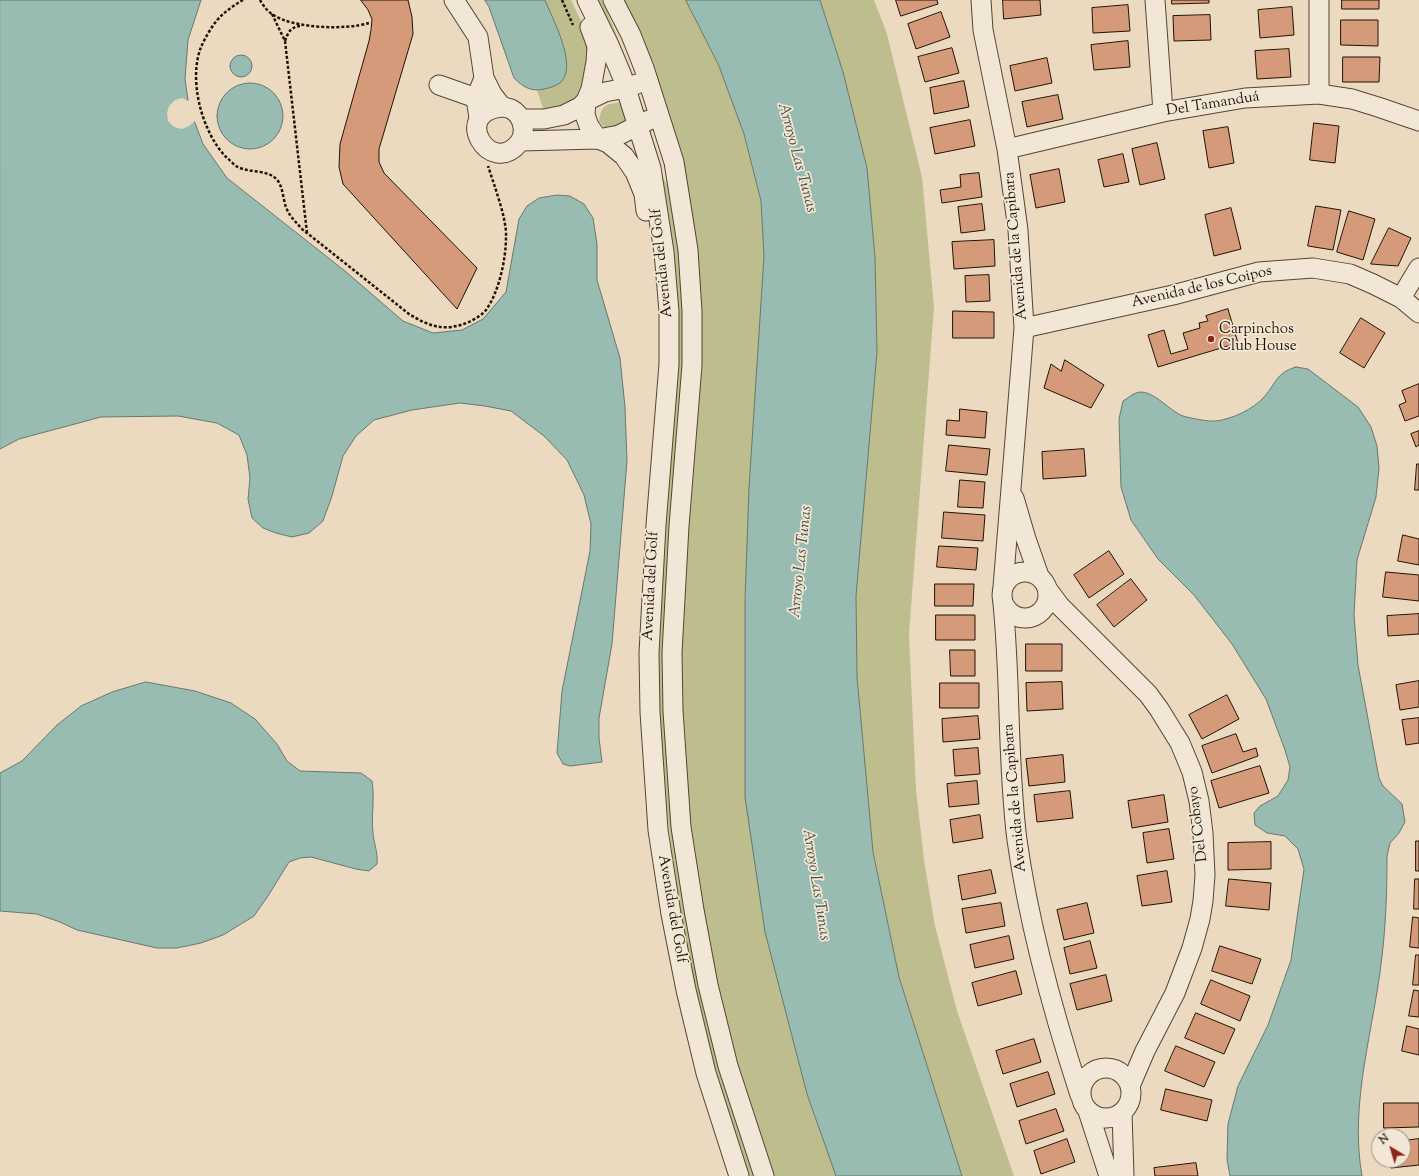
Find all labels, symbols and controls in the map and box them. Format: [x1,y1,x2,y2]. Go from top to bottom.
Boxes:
street label: Del Tamanduá [1165,89,1261,121]
water label: Arroyo Las Tunas [772,101,820,215]
street label: Avenida de la Capibara [1002,171,1032,321]
street label: Avenida del Golf [648,207,678,319]
street label: Avenida de los Coipos [1130,263,1274,313]
place label: Carpinchos Club House [1219,321,1297,356]
marker: Carpinchos Club House [1206,334,1216,344]
water label: Arroyo Las Tunas [787,505,817,619]
street label: Avenida del Golf [640,531,664,641]
street label: Avenida de la Capibara [1001,723,1031,873]
street label: Del Cobayo [1185,785,1213,863]
water label: Arroyo Las Tunas [797,828,833,942]
street label: Avenida del Golf [653,853,689,965]
north arrow [1371,1128,1411,1168]
text: N [1376,1130,1393,1148]

